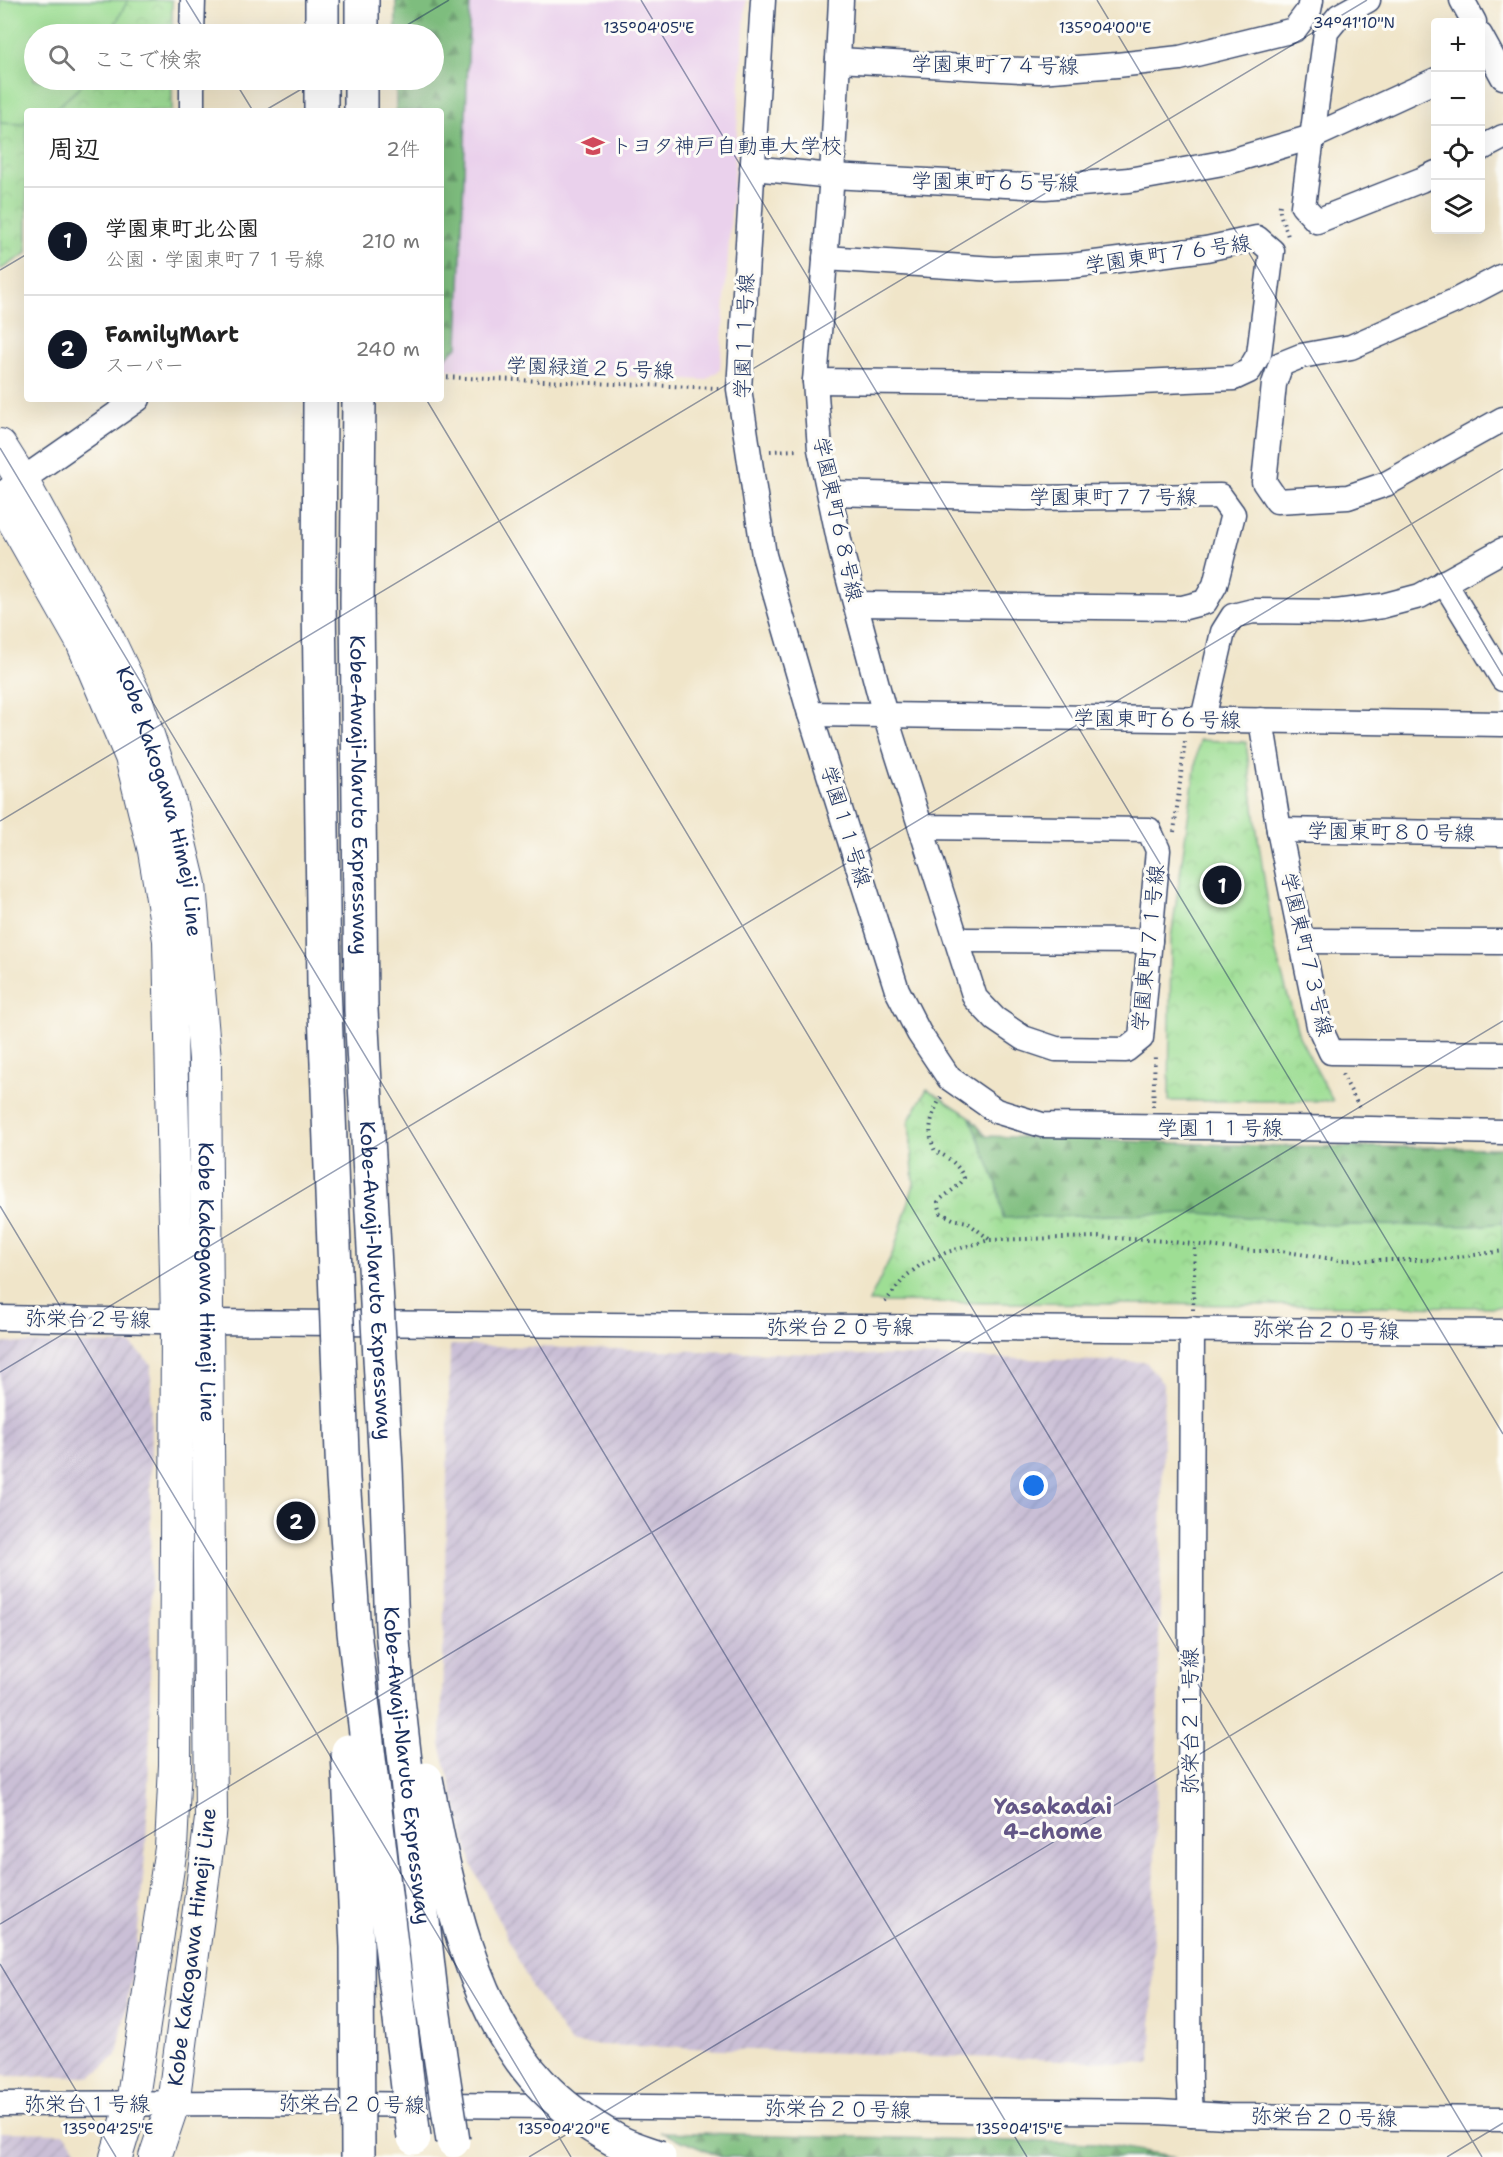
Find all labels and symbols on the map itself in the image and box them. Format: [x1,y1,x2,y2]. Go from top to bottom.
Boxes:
text: 34°41'10"N [1313,13,1395,33]
text: 135°04'05"E [603,18,695,38]
text: 135°04'00"E [1059,18,1151,38]
street label: 学園東町７４号線 [911,50,1079,80]
place label: トヨタ神戸自動車大学校 [611,132,842,160]
school or university icon: トヨタ神戸自動車大学校 [580,133,606,159]
street label: 学園東町６５号線 [911,167,1079,197]
street label: 学園東町７６号線 [1083,228,1253,280]
street label: 学園１１号線 [728,273,760,399]
street label: 学園緑道２５号線 [506,351,674,385]
street label: 学園東町６８号線 [807,434,869,604]
street label: 学園東町７７号線 [1029,483,1197,511]
street label: Kobe-Awaji-Naruto Expressway [343,635,374,955]
street label: Kobe Kakogawa Himeji Line [109,661,208,938]
street label: 学園東町６６号線 [1073,704,1241,734]
street label: 学園１１号線 [814,762,878,890]
street label: 学園東町８０号線 [1307,817,1475,847]
pin: 1 [1202,862,1242,908]
street label: 学園東町７１号線 [1125,863,1171,1033]
street label: 学園東町７３号線 [1274,869,1340,1039]
street label: 学園１１号線 [1157,1114,1283,1142]
street label: Kobe-Awaji-Naruto Expressway [353,1120,398,1441]
street label: Kobe Kakogawa Himeji Line [192,1142,222,1422]
street label: 弥栄台２号線 [25,1304,151,1334]
street label: 弥栄台２０号線 [767,1313,914,1341]
street label: 弥栄台２０号線 [1252,1315,1400,1345]
your location [1019,1471,1048,1500]
pin: 2 [276,1498,316,1544]
street label: Kobe-Awaji-Naruto Expressway [377,1606,437,1926]
street label: 弥栄台２１号線 [1176,1648,1204,1795]
district label: Yasakadai 4-chome [994,1792,1112,1846]
street label: Kobe Kakogawa Himeji Line [161,1806,223,2088]
street label: 弥栄台２０号線 [278,2089,426,2119]
street label: 弥栄台１号線 [24,2090,150,2118]
street label: 弥栄台２０号線 [764,2094,912,2124]
street label: 弥栄台２０号線 [1250,2102,1398,2132]
text: 135°04'25"E [63,2119,153,2139]
text: 135°04'20"E [518,2119,610,2139]
text: 135°04'15"E [975,2119,1063,2139]

